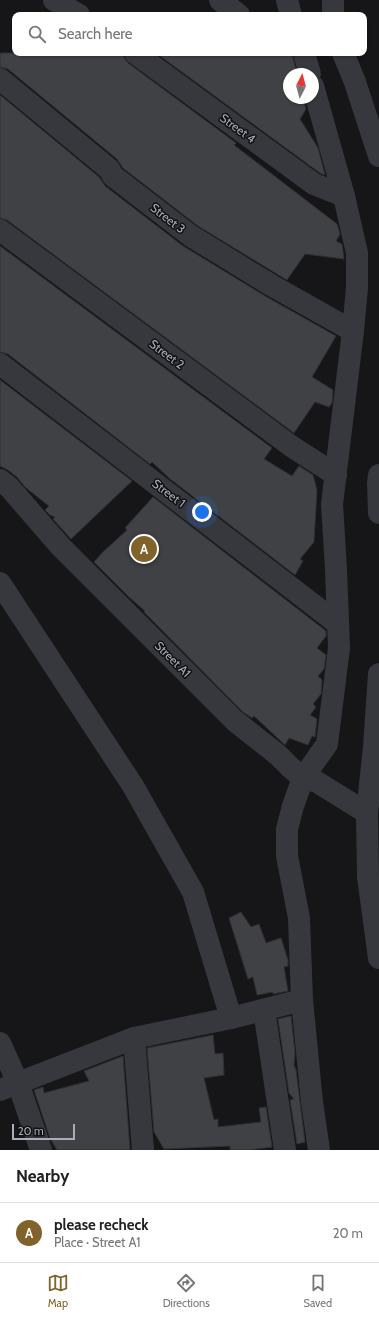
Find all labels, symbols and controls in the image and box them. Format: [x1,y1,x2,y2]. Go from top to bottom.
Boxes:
search box [12,12,367,56]
icon: search [26,23,48,45]
text: Search here [58,25,133,43]
north arrow [283,68,319,104]
street label: Street 4 [217,110,259,146]
street label: Street 3 [148,200,188,236]
street label: Street 2 [147,336,187,372]
street label: Street 1 [150,476,188,510]
your location [192,502,212,522]
pin: A [131,534,157,564]
street label: Street A1 [152,638,194,680]
scale bar [12,1122,75,1141]
text: 20 m [18,1124,44,1138]
text: Nearby [16,1166,69,1186]
text: please recheck [54,1216,149,1234]
text: A [25,1225,33,1241]
text: 20 m [333,1225,363,1241]
text: Place · Street A1 [54,1234,140,1250]
tab: Map [47,1272,69,1310]
tab: Directions [163,1272,210,1310]
tab: Saved [304,1272,332,1310]

